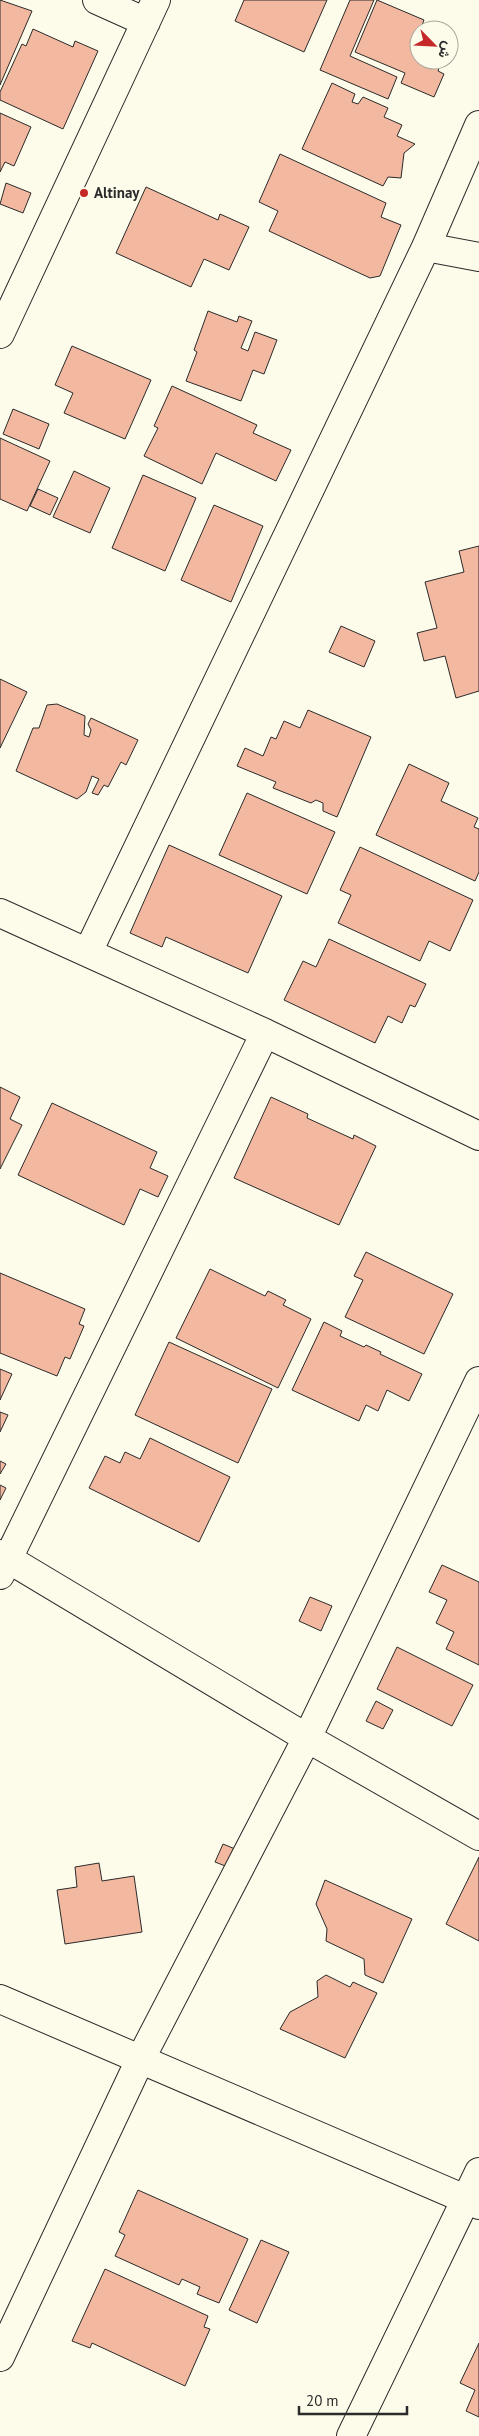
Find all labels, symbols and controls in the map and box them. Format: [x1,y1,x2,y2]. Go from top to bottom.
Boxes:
north arrow [409,20,459,70]
text: ش [434,39,458,62]
place label: Altinay [94,183,140,202]
marker: Altinay [78,187,90,199]
scale bar [299,2384,406,2416]
text: 20 m [306,2391,339,2410]

